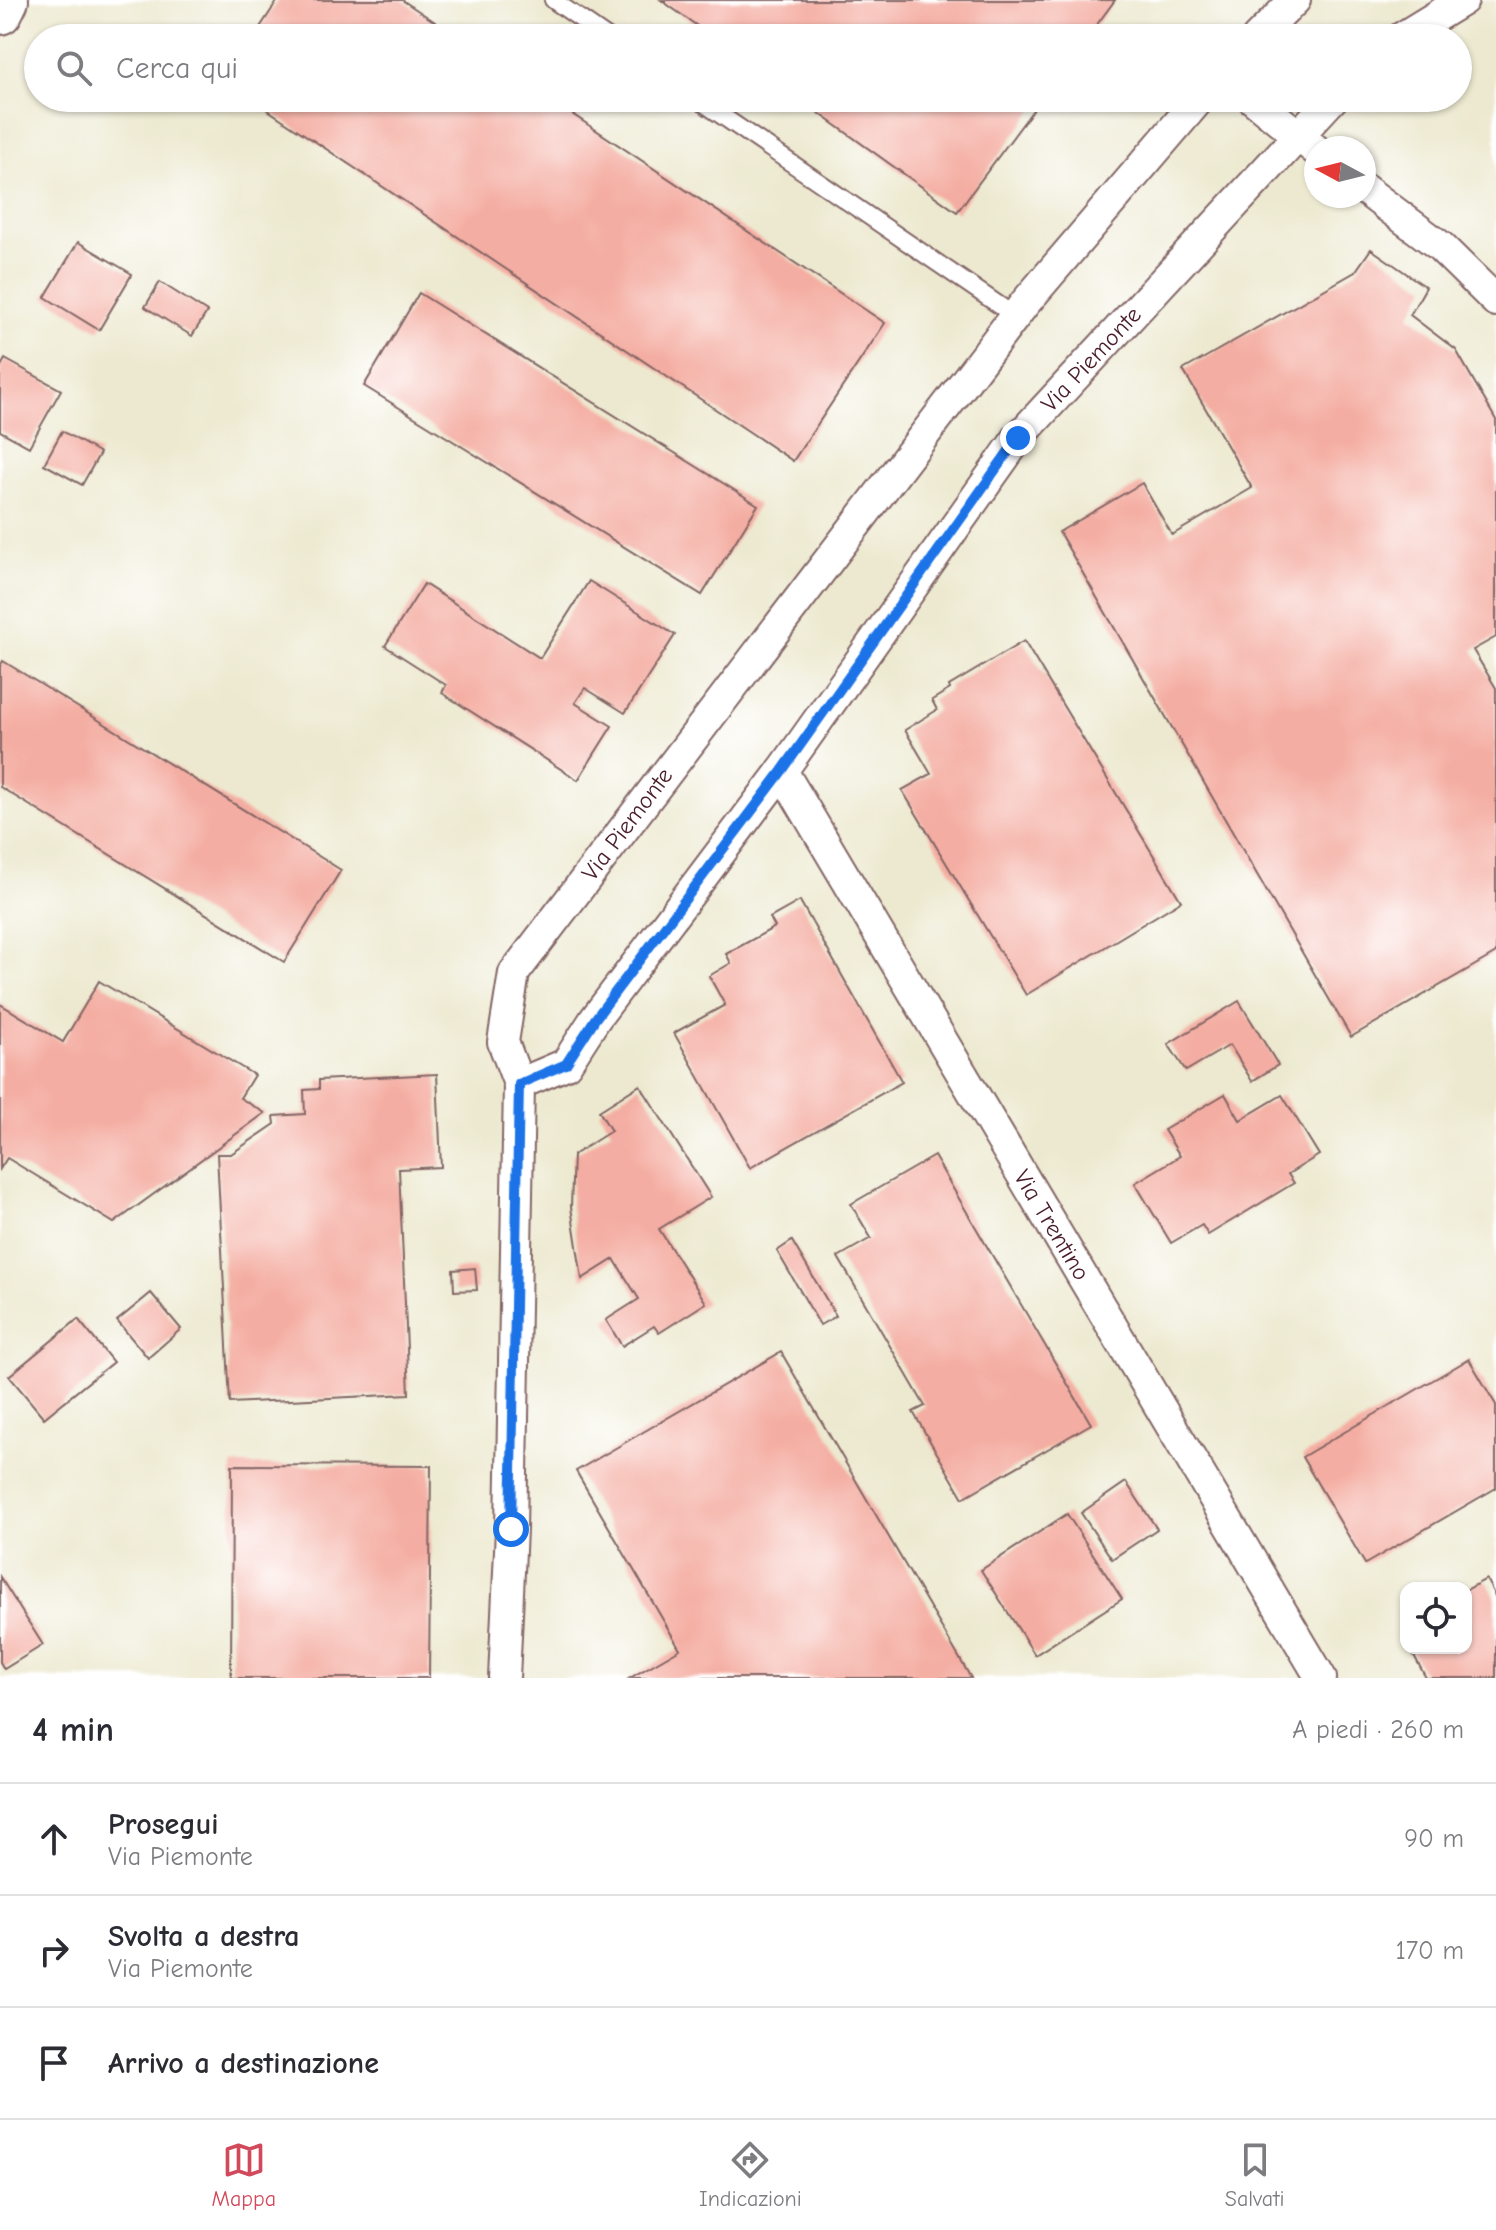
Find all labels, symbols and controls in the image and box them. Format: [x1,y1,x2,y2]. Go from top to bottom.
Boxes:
search box [24,24,1472,112]
icon: search [52,46,96,90]
text: Cerca qui [116,51,238,86]
north arrow [1304,136,1376,208]
street label: Via Piemonte [1035,301,1147,417]
route end [1000,420,1036,456]
street label: Via Piemonte [576,762,678,886]
street label: Via Trentino [1008,1165,1096,1285]
route start [493,1511,529,1547]
map controls [1400,1582,1472,1654]
button: locate [1400,1582,1472,1654]
text: 4 min [32,1710,114,1750]
text: A piedi · 260 m [1292,1715,1464,1745]
text: Prosegui [108,1807,219,1842]
icon: ahead [32,1817,76,1861]
text: 90 m [1404,1824,1464,1854]
text: Via Piemonte [108,1842,253,1872]
text: Svolta a destra [108,1919,300,1954]
icon: right [32,1929,76,1973]
text: 170 m [1395,1936,1464,1966]
text: Via Piemonte [108,1954,253,1984]
icon: arrive [32,2041,76,2085]
text: Arrivo a destinazione [108,2046,379,2081]
tab: Mappa [212,2138,276,2212]
tab: Indicazioni [699,2138,802,2212]
tab: Salvati [1225,2138,1284,2212]

